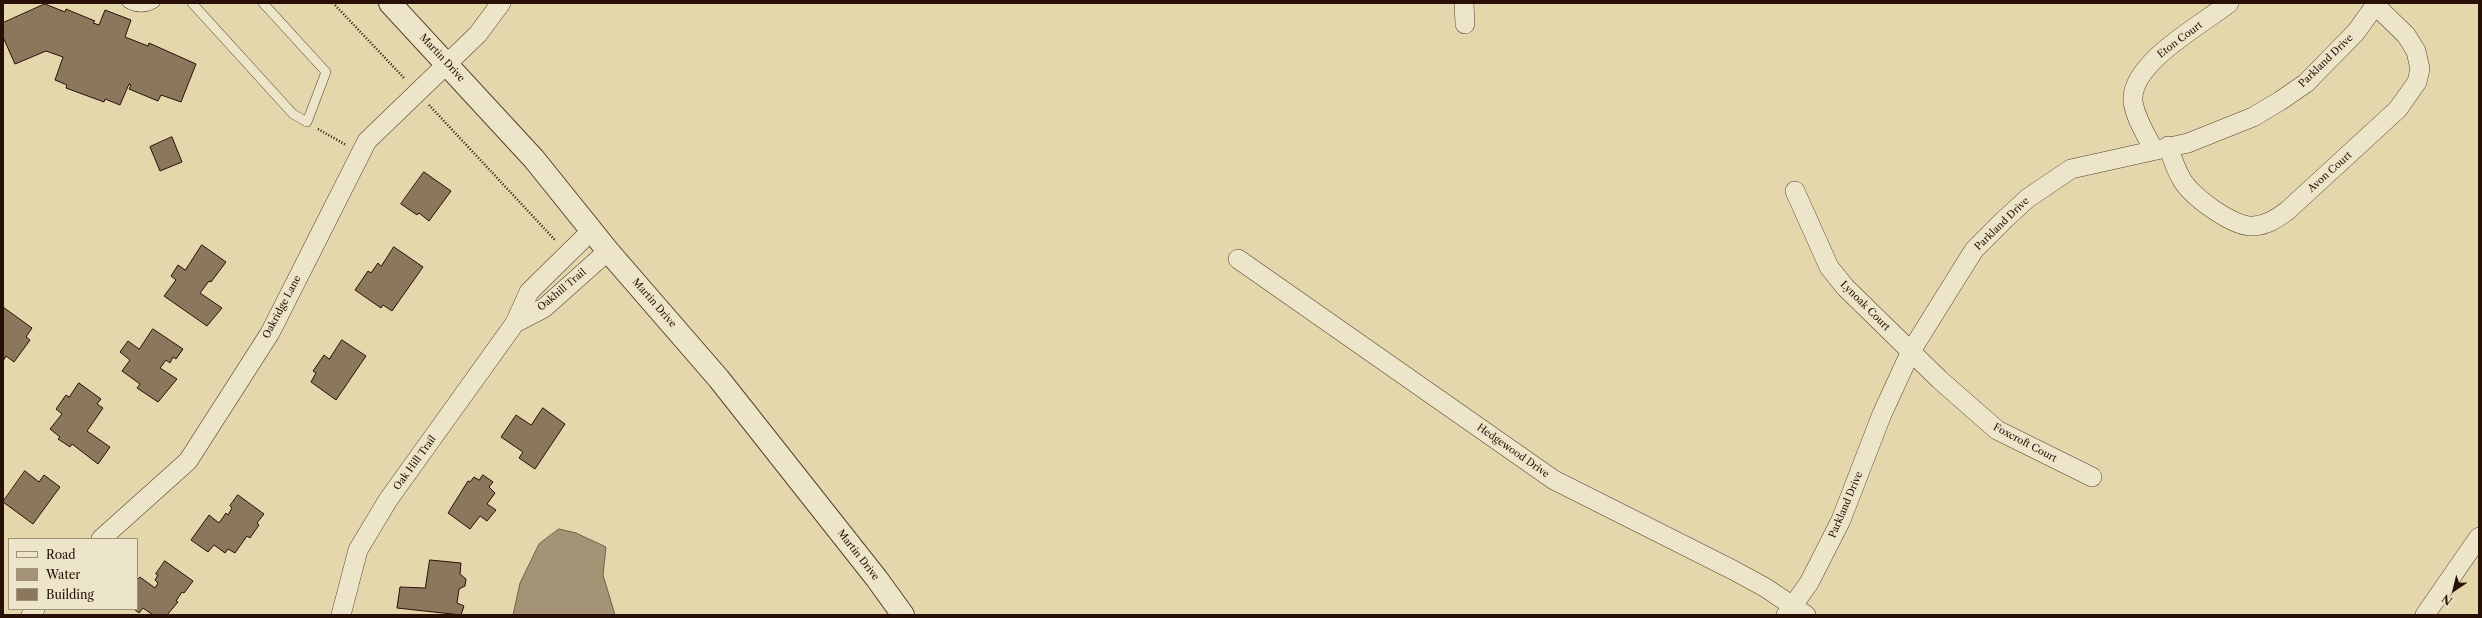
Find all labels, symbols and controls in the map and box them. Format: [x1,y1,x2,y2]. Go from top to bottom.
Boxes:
street label: Eton Court [2155,19,2205,61]
street label: Martin Drive [417,32,467,84]
street label: Parkland Drive [2296,32,2356,90]
street label: Avon Court [2306,149,2354,195]
street label: Parkland Drive [1972,195,2032,253]
street label: Oakhill Trail [535,266,589,314]
street label: Oakridge Lane [260,273,304,341]
street label: Martin Drive [629,276,679,330]
street label: Lynoak Court [1838,279,1892,333]
street label: Foxcroft Court [1991,421,2059,465]
street label: Hedgewood Drive [1474,422,1552,480]
street label: Oak Hill Trail [391,433,439,493]
street label: Parkland Drive [1827,470,1865,540]
street label: Martin Drive [834,527,882,583]
legend [8,538,138,610]
text: Road [46,547,76,562]
text: Water [46,567,80,582]
north arrow [2434,570,2474,610]
text: Building [46,587,94,602]
text: N [2439,591,2455,608]

